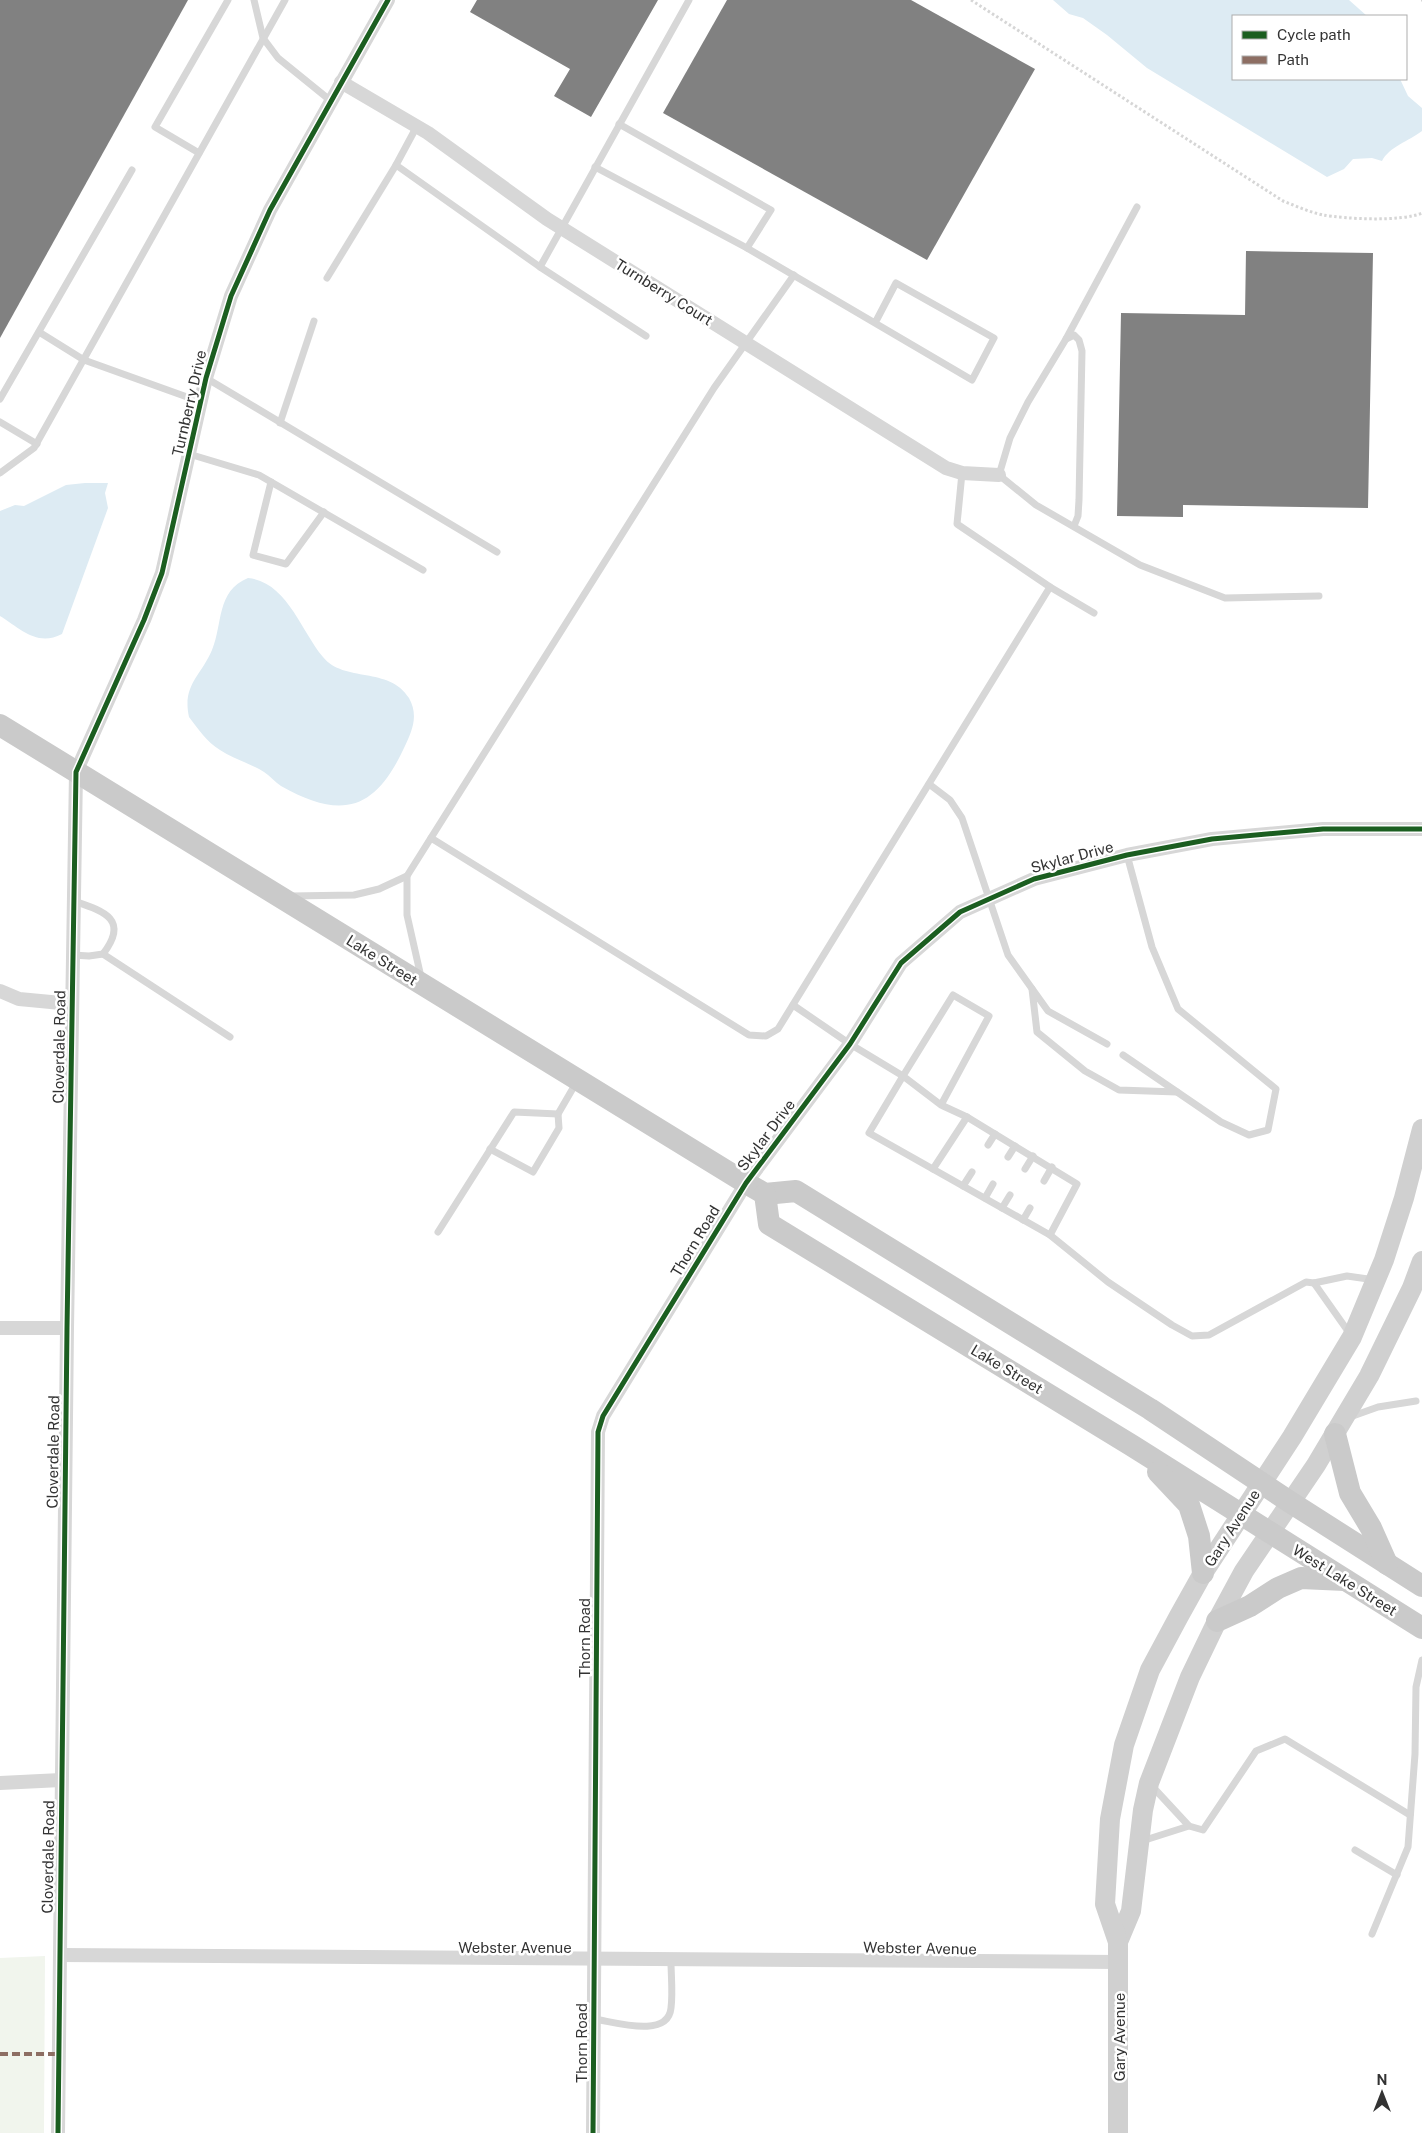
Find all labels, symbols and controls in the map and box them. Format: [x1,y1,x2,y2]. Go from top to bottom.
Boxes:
legend [1232,15,1407,80]
text: Cycle path [1277,26,1351,43]
text: Path [1277,51,1309,68]
street label: Turnberry Court [612,255,716,329]
street label: Turnberry Drive [169,348,209,458]
street label: Skylar Drive [1029,838,1115,876]
street label: Lake Street [343,931,421,989]
street label: Cloverdale Road [50,990,68,1104]
street label: Skylar Drive [734,1096,798,1174]
street label: Thorn Road [667,1202,723,1280]
street label: Lake Street [968,1341,1046,1397]
street label: Cloverdale Road [44,1395,62,1509]
street label: Gary Avenue [1201,1486,1263,1570]
street label: West Lake Street [1290,1541,1400,1619]
street label: Thorn Road [576,1598,593,1678]
street label: Cloverdale Road [39,1800,57,1914]
street label: Webster Avenue [458,1939,572,1956]
street label: Webster Avenue [863,1939,977,1957]
street label: Gary Avenue [1111,1993,1128,2081]
street label: Thorn Road [573,2003,590,2083]
north arrow [1357,2068,1407,2118]
text: N [1377,2072,1387,2088]

